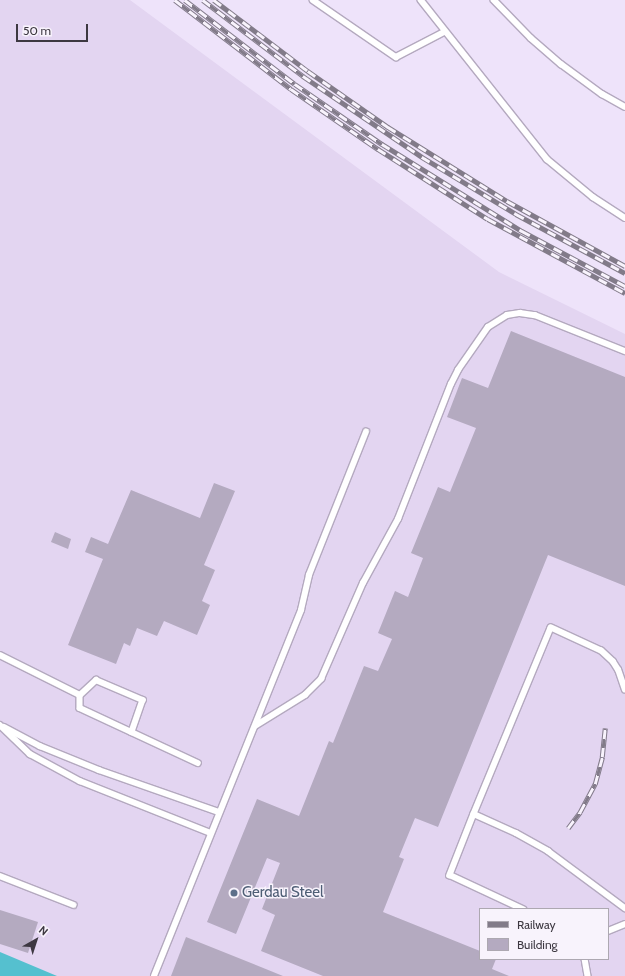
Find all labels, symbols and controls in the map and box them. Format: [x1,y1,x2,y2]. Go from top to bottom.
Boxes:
scale bar [18,16,90,42]
text: 50 m [23,23,51,38]
place label: Gerdau Steel [242,884,323,902]
marker: Gerdau Steel [229,888,239,898]
legend [479,908,609,960]
text: Railway [517,917,555,932]
north arrow [16,920,56,960]
text: N [36,923,51,939]
text: Building [517,937,558,952]

